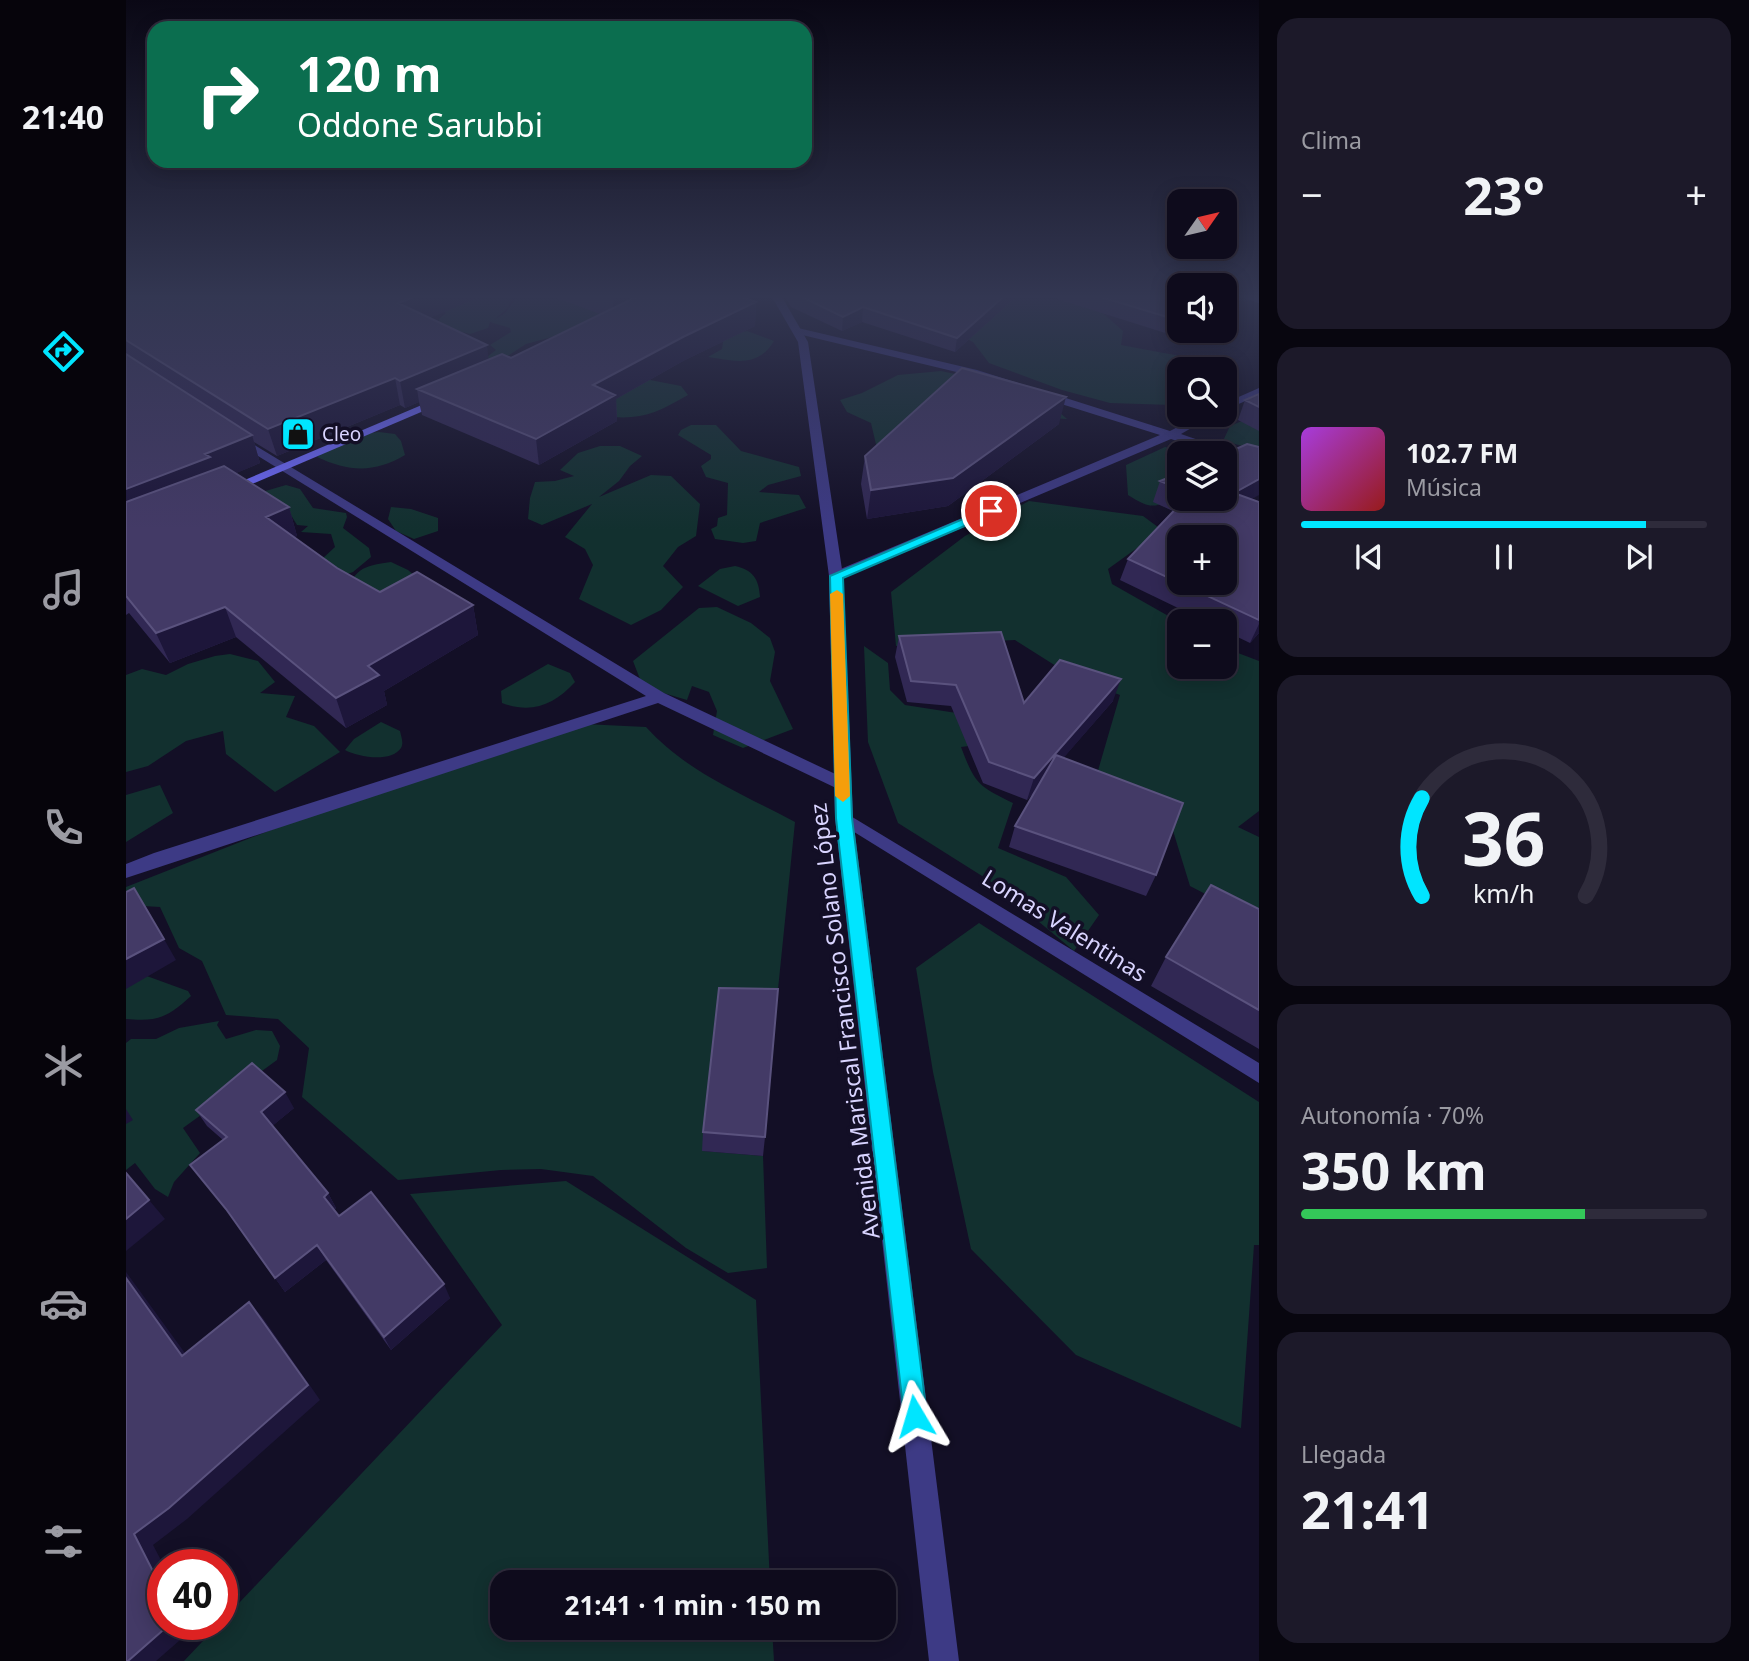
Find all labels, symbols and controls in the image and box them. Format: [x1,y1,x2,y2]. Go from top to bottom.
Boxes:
text: 120 m [297,40,442,106]
icon: right [182,49,273,140]
text: 21:40 [22,95,104,138]
text: Oddone Sarubbi [297,103,543,146]
text: Clima [1301,124,1362,156]
text: 23° [1463,159,1545,230]
text: − [1301,168,1323,220]
text: + [1685,168,1707,220]
north arrow [1167,189,1237,259]
map controls [1167,189,1237,679]
button: sound [1167,273,1237,343]
icon: directions [39,327,88,376]
button: search [1167,357,1237,427]
shop icon: Cleo [279,415,317,453]
place label: Cleo [322,421,361,447]
text: 102.7 FM [1406,435,1518,471]
button: layers [1167,441,1237,511]
text: Música [1406,471,1482,503]
pin [961,481,1021,541]
icon: arrive [972,492,1010,530]
button: + [1167,525,1237,595]
icon: previous [1350,538,1388,576]
icon: pause [1485,538,1523,576]
icon: next [1620,538,1658,576]
icon: music [39,565,88,614]
button: − [1167,609,1237,679]
text: 36 [1462,789,1546,888]
street label: Avenida Mariscal Francisco Solano López [801,801,887,1241]
icon: phone [39,803,88,852]
street label: Lomas Valentinas [976,861,1154,989]
text: km/h [1473,876,1535,910]
icon: climate [39,1041,88,1090]
text: Autonomía · 70% [1301,1099,1484,1131]
text: 350 km [1301,1134,1487,1205]
icon: car [39,1279,88,1328]
position arrow [878,1379,952,1453]
text: Llegada [1301,1438,1386,1470]
text: 21:41 [1301,1473,1435,1544]
icon: filters [39,1517,88,1566]
speed limit sign: 40 [147,1549,238,1640]
text: 21:41 · 1 min · 150 m [565,1587,821,1623]

